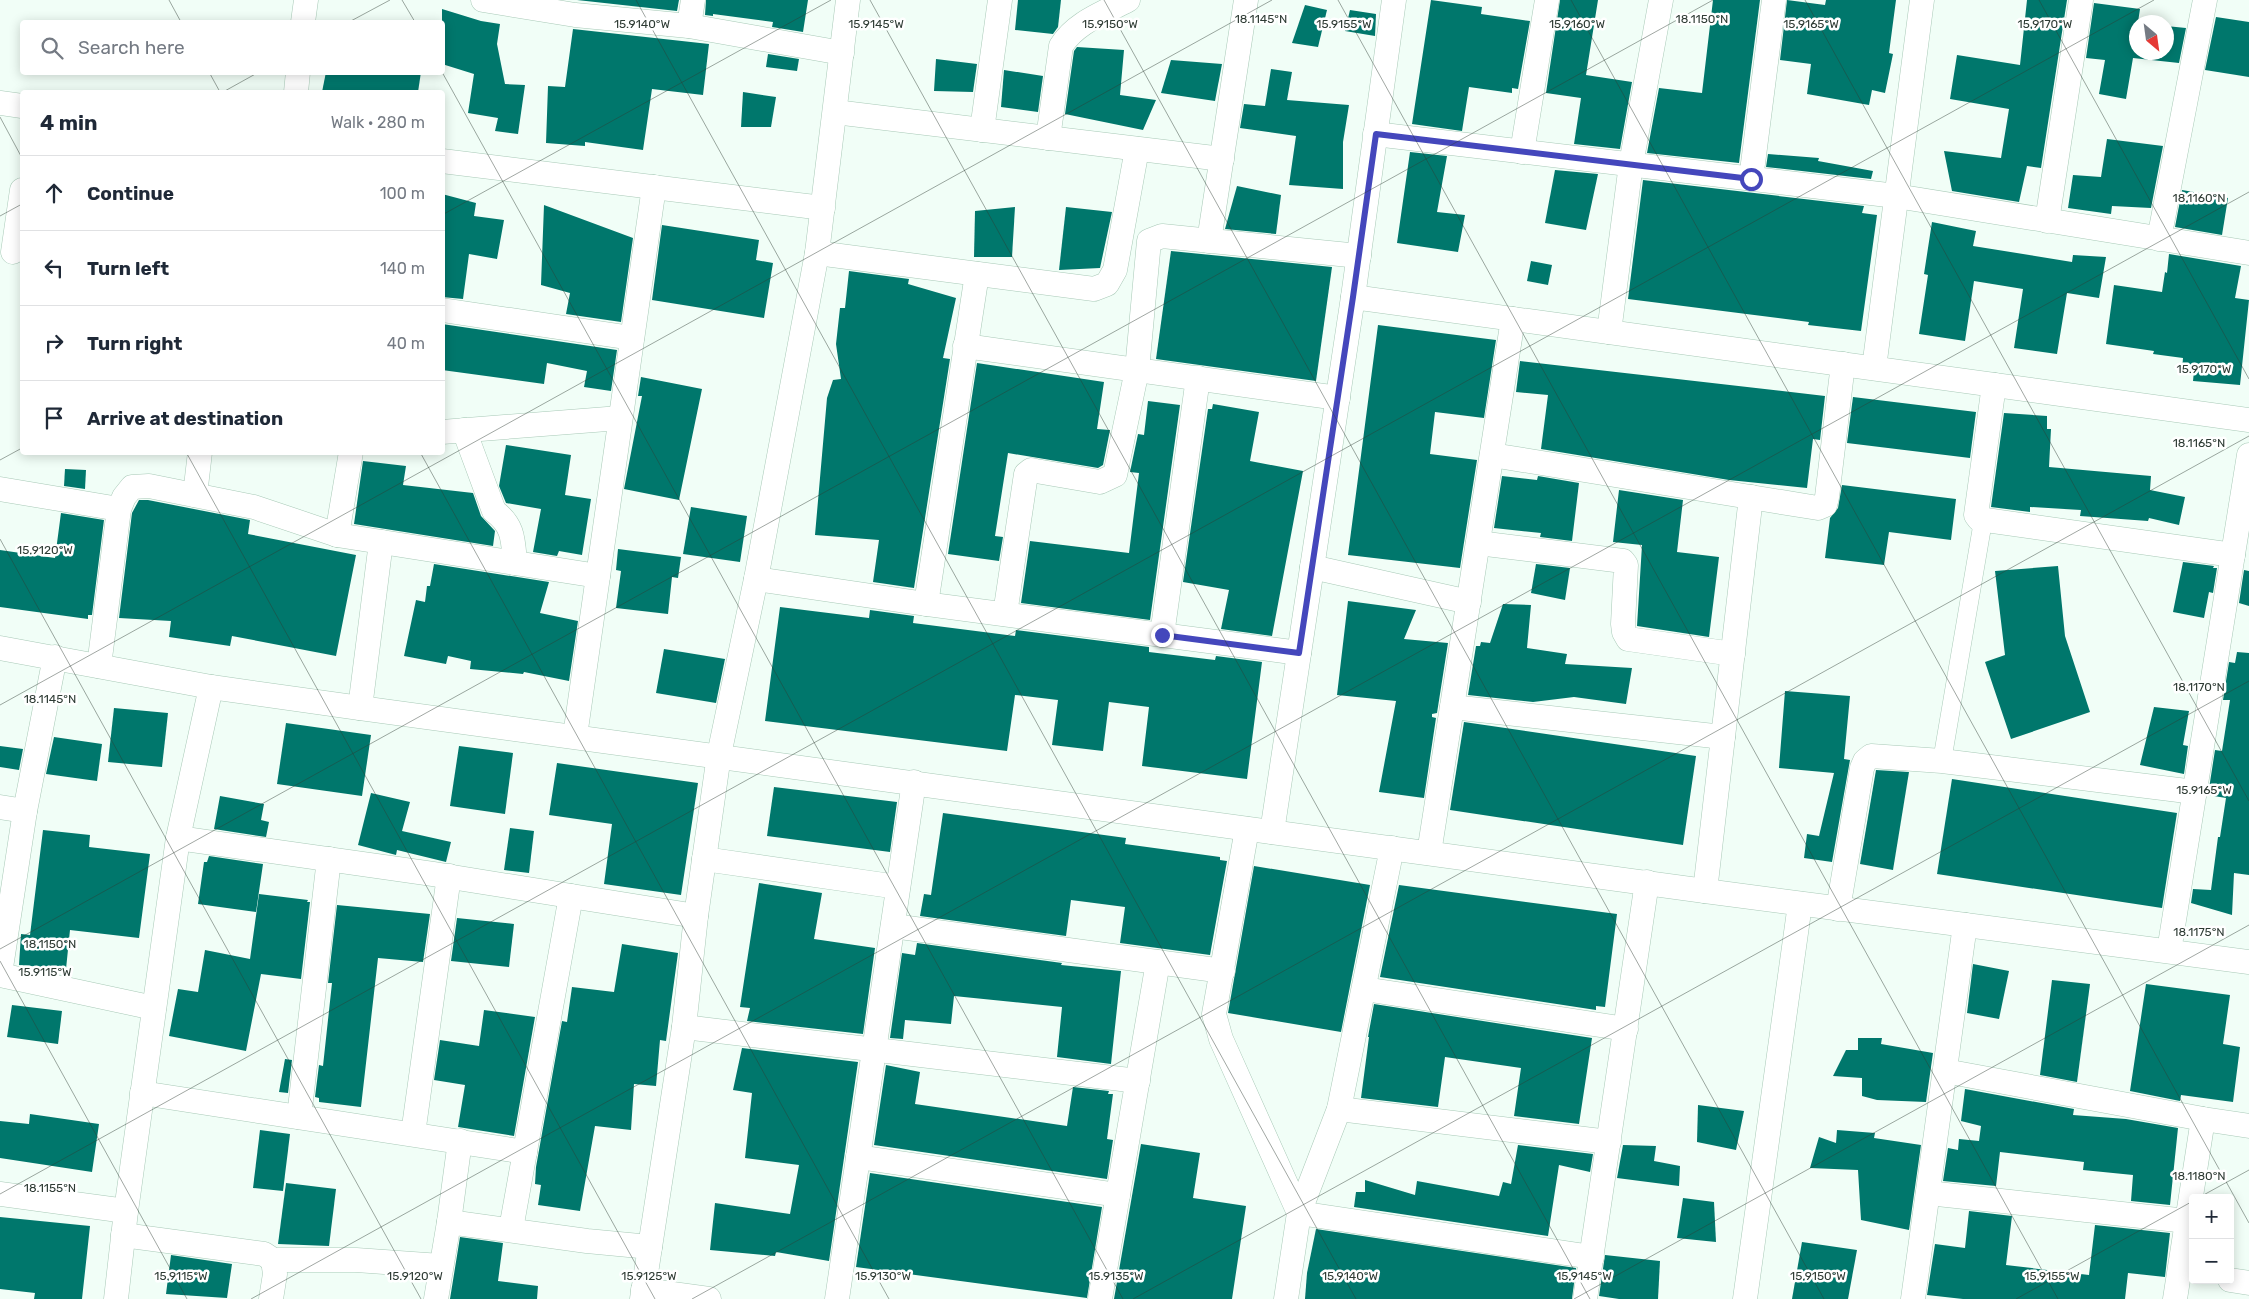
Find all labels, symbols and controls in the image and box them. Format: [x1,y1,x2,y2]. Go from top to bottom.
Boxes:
text: 18.1145°N [1235,12,1287,26]
text: 18.1150°N [1676,12,1728,26]
north arrow [2129,15,2174,60]
text: 15.9140°W [614,17,671,31]
text: 15.9145°W [848,17,904,31]
text: 15.9150°W [1082,17,1138,31]
text: 15.9155°W [1316,17,1372,31]
text: 15.9160°W [1549,17,1605,31]
text: 15.9165°W [1783,17,1839,31]
text: 15.9170°W [2018,17,2073,31]
search box [20,20,445,75]
icon: search [38,34,66,62]
text: Search here [78,36,185,59]
text: 4 min [40,110,98,135]
text: Walk · 280 m [331,113,425,132]
route start [1740,168,1763,191]
icon: ahead [40,179,68,207]
text: Continue [87,182,174,205]
text: 100 m [380,184,425,203]
text: 18.1160°N [2173,191,2226,205]
icon: left [40,254,68,282]
text: Turn left [87,257,169,280]
text: 140 m [380,259,425,278]
icon: right [40,329,68,357]
text: Turn right [87,332,182,355]
text: 40 m [387,334,425,353]
text: 15.9170°W [2177,362,2232,376]
icon: arrive [40,404,68,432]
text: Arrive at destination [87,407,283,430]
text: 18.1165°N [2173,436,2225,450]
text: 15.9120°W [17,543,73,557]
route end [1151,624,1174,647]
text: 18.1170°N [2173,680,2225,694]
text: 18.1145°N [24,692,76,706]
text: 15.9165°W [2176,783,2232,797]
text: 18.1175°N [2173,925,2225,939]
text: 18.1150°N [24,937,76,951]
text: 15.9115°W [18,965,72,979]
text: 18.1180°N [2172,1169,2226,1183]
text: 18.1155°N [24,1181,76,1195]
map controls [2189,1194,2234,1284]
button: + [2189,1194,2234,1239]
button: − [2189,1239,2234,1284]
text: 15.9115°W [154,1269,208,1283]
text: 15.9120°W [387,1269,443,1283]
text: 15.9125°W [621,1269,677,1283]
text: 15.9130°W [855,1269,911,1283]
text: 15.9135°W [1088,1269,1144,1283]
text: 15.9140°W [1322,1269,1379,1283]
text: 15.9145°W [1556,1269,1612,1283]
text: 15.9150°W [1790,1269,1846,1283]
text: 15.9155°W [2024,1269,2080,1283]

